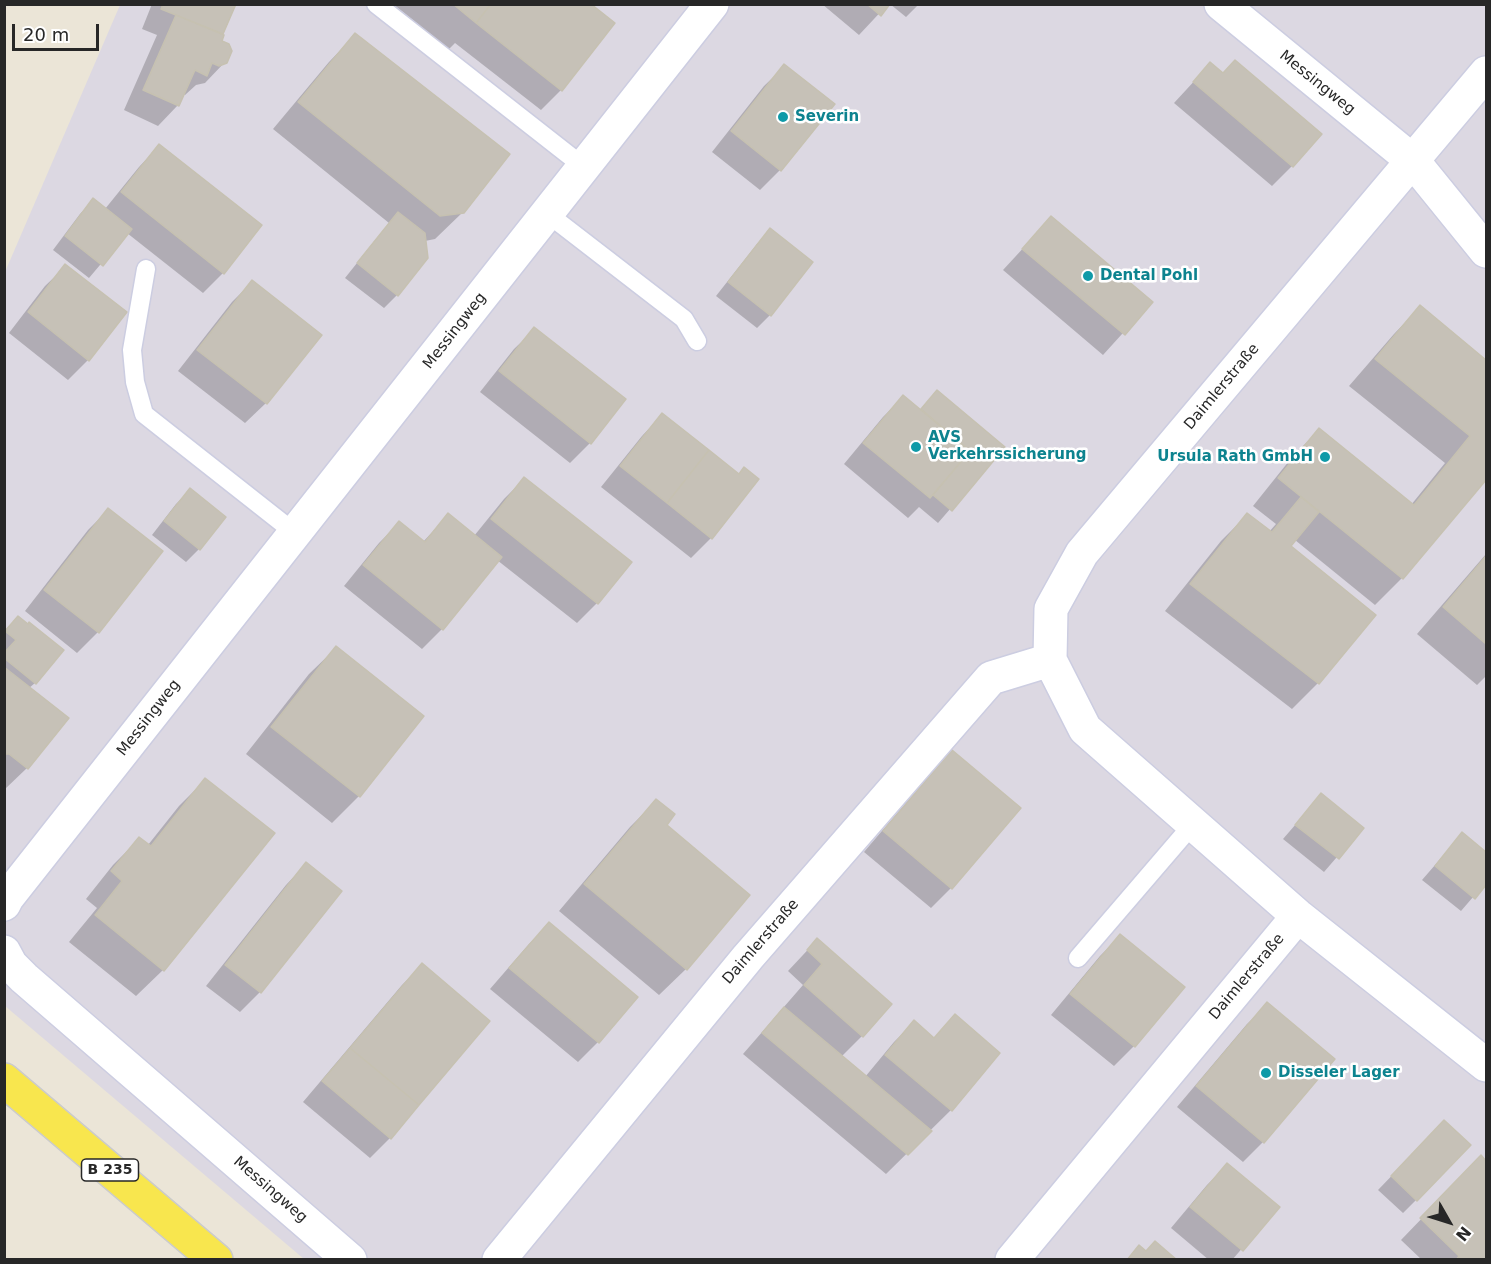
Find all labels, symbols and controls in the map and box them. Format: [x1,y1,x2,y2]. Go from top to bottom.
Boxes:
scale bar [15,12,102,50]
text: 20 m [23,24,69,45]
street label: Messingweg [1276,47,1358,119]
place label: Severin [795,108,859,126]
marker: Severin [776,110,790,124]
place label: Dental Pohl [1100,267,1198,285]
marker: Dental Pohl [1081,269,1095,283]
street label: Messingweg [420,289,490,373]
street label: Daimlerstraße [1181,340,1263,434]
place label: AVS Verkehrssicherung [928,429,1086,464]
marker: AVS Verkehrssicherung [909,440,923,454]
place label: Ursula Rath GmbH [1157,448,1313,466]
marker: Ursula Rath GmbH [1318,450,1332,464]
street label: Messingweg [114,676,184,760]
street label: Daimlerstraße [719,896,803,988]
street label: Daimlerstraße [1206,930,1288,1024]
place label: Disseler Lager [1278,1064,1400,1082]
marker: Disseler Lager [1259,1066,1273,1080]
street label: Messingweg [229,1153,311,1227]
road number: B 235 [82,1159,138,1181]
north arrow [1419,1192,1479,1252]
text: N [1452,1222,1475,1245]

